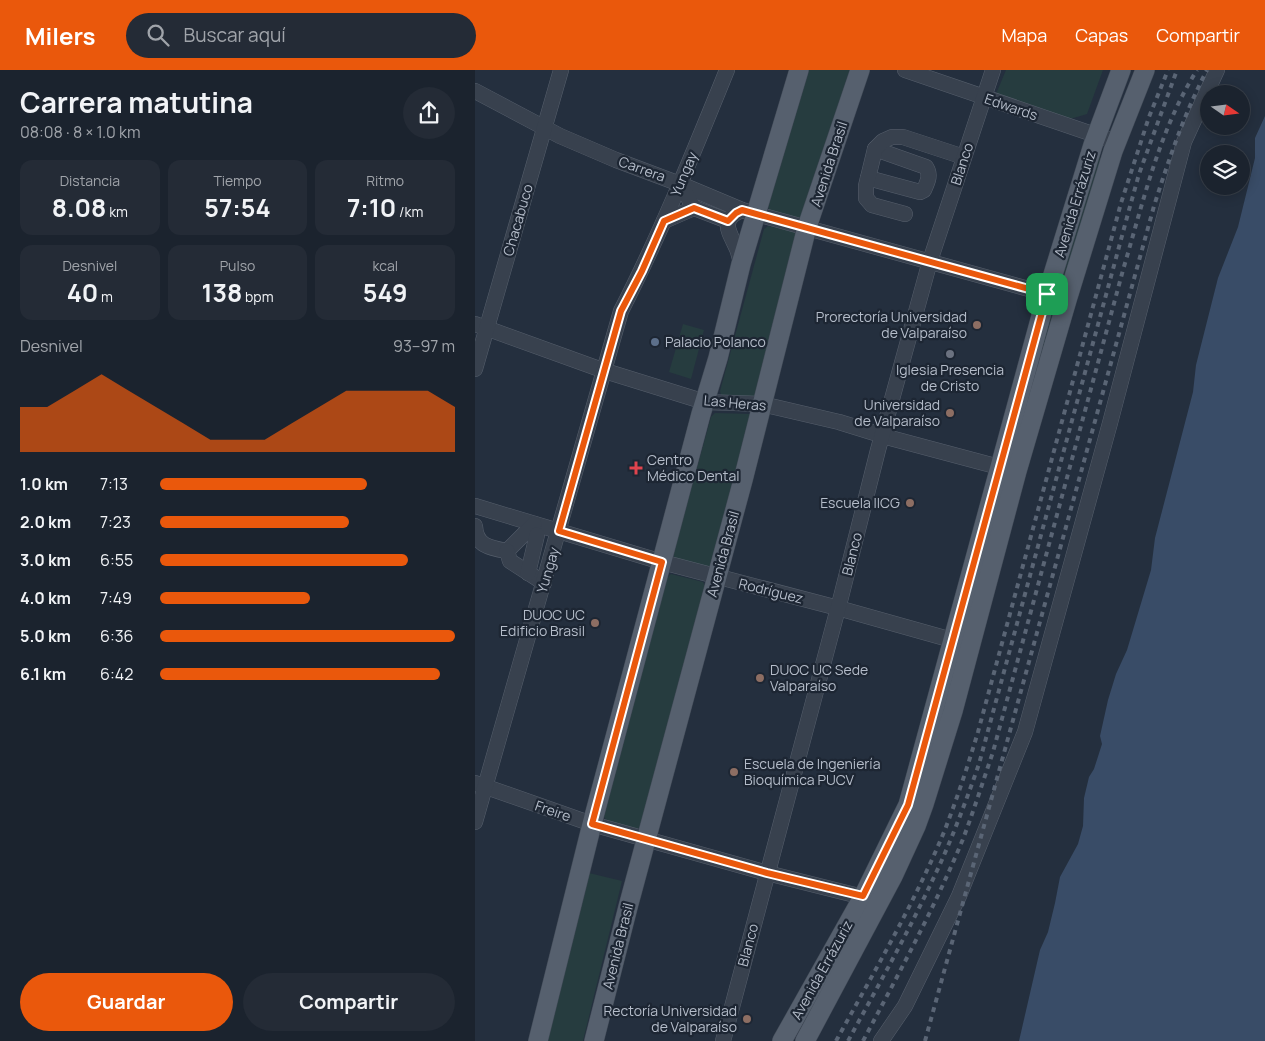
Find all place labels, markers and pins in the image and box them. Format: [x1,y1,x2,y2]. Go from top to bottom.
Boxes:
pin [1026,273,1068,315]
place label: Prorectoría Universidad de Valparaíso [816,307,967,342]
marker: Prorectoría Universidad de Valparaíso [971,319,983,331]
place label: Palacio Polanco [665,332,766,351]
marker: Palacio Polanco [649,336,661,348]
marker: Iglesia Presencia de Cristo [944,348,956,360]
place label: Iglesia Presencia de Cristo [896,360,1004,395]
place label: Universidad de Valparaíso [854,395,940,430]
marker: Universidad de Valparaíso [944,407,956,419]
place label: Centro Médico Dental [647,450,739,485]
marker: Centro Médico Dental [629,461,643,475]
place label: Escuela IICG [820,493,900,512]
marker: Escuela IICG [904,497,916,509]
place label: DUOC UC Edificio Brasil [500,605,585,640]
marker: DUOC UC Edificio Brasil [589,617,601,629]
place label: DUOC UC Sede Valparaíso [770,660,868,695]
marker: DUOC UC Sede Valparaíso [754,672,766,684]
place label: Escuela de Ingeniería Bioquímica PUCV [744,754,880,789]
marker: Escuela de Ingeniería Bioquímica PUCV [728,766,740,778]
place label: Rectoría Universidad de Valparaíso [604,1001,737,1036]
marker: Rectoría Universidad de Valparaíso [741,1013,753,1025]

